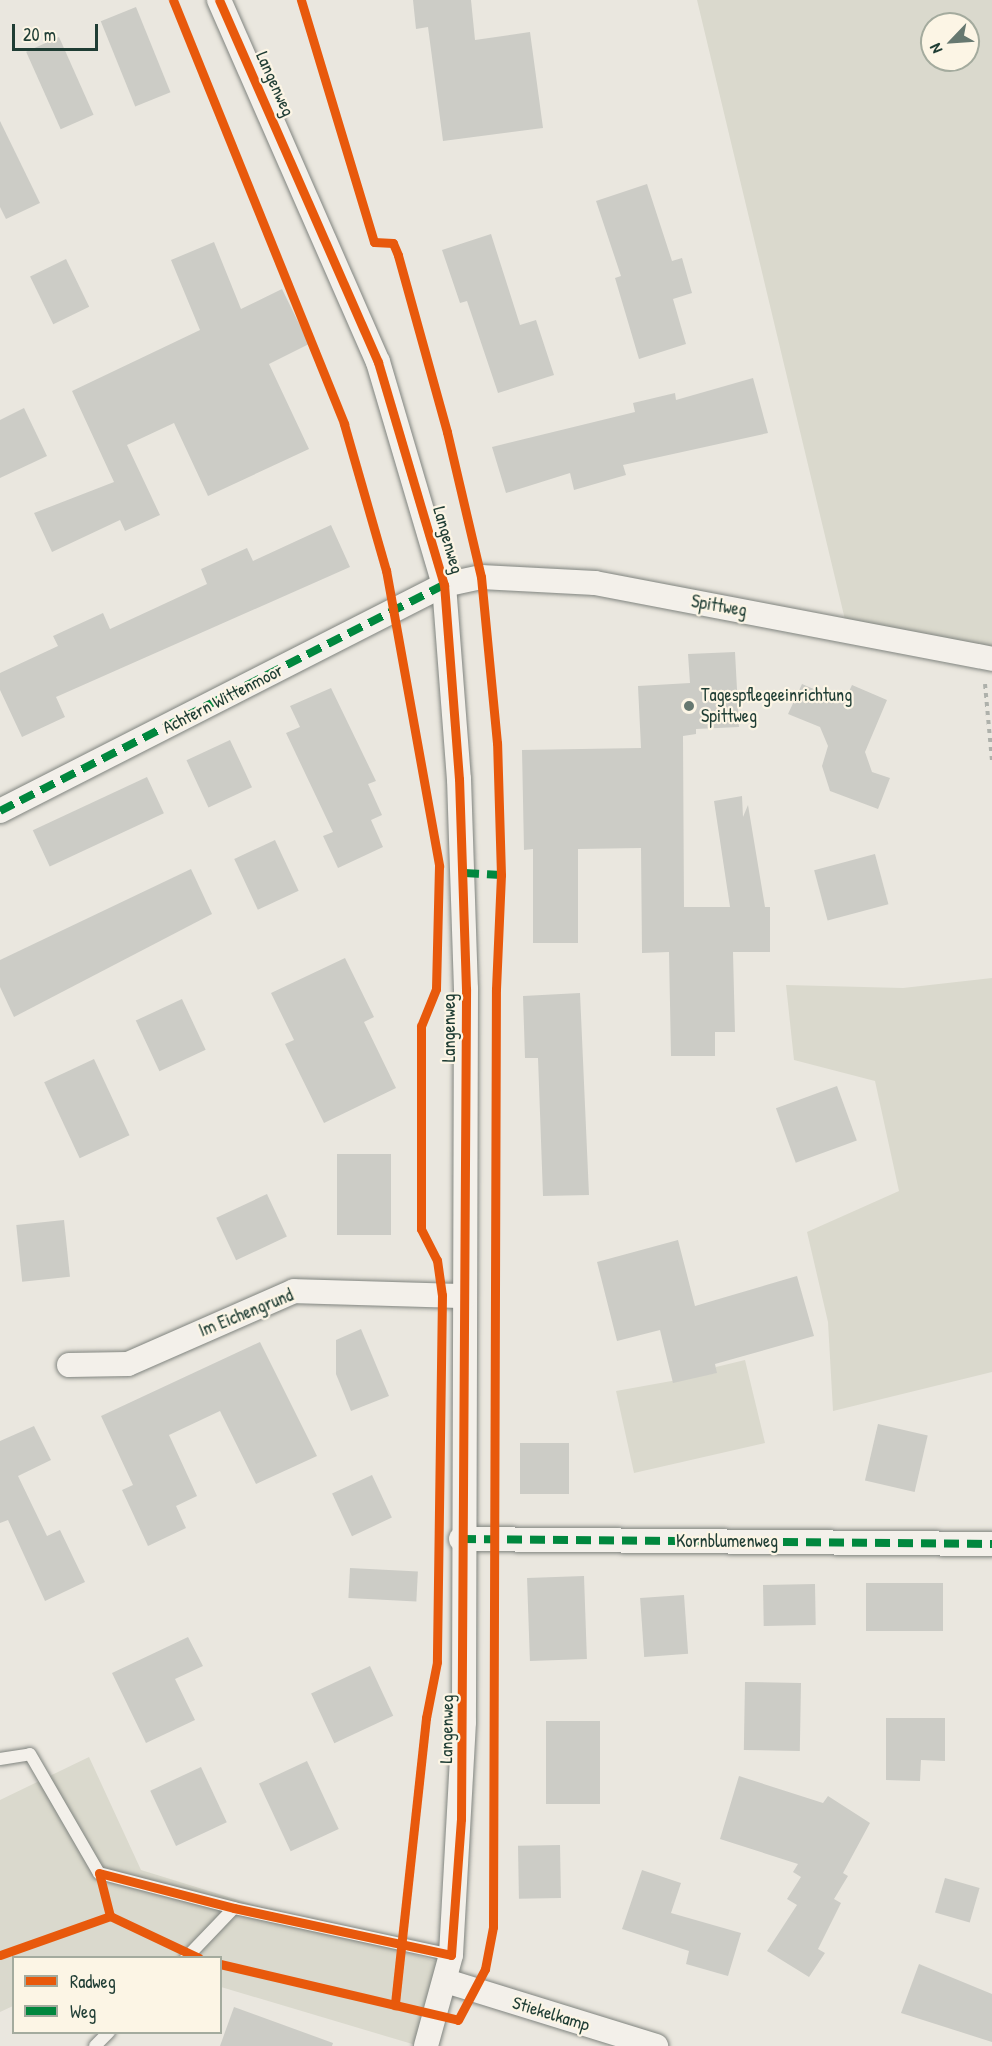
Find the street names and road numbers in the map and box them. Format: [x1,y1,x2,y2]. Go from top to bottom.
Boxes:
street label: Langenweg [251,48,299,120]
street label: Langenweg [428,504,468,576]
street label: Spittweg [690,591,748,621]
street label: Achtern Wittenmoor [159,659,287,739]
street label: Langenweg [438,994,460,1062]
street label: Im Eichengrund [196,1284,296,1342]
street label: Kornblumenweg [676,1530,778,1552]
street label: Langenweg [436,1694,458,1764]
street label: Stiekelkamp [510,1992,592,2036]

